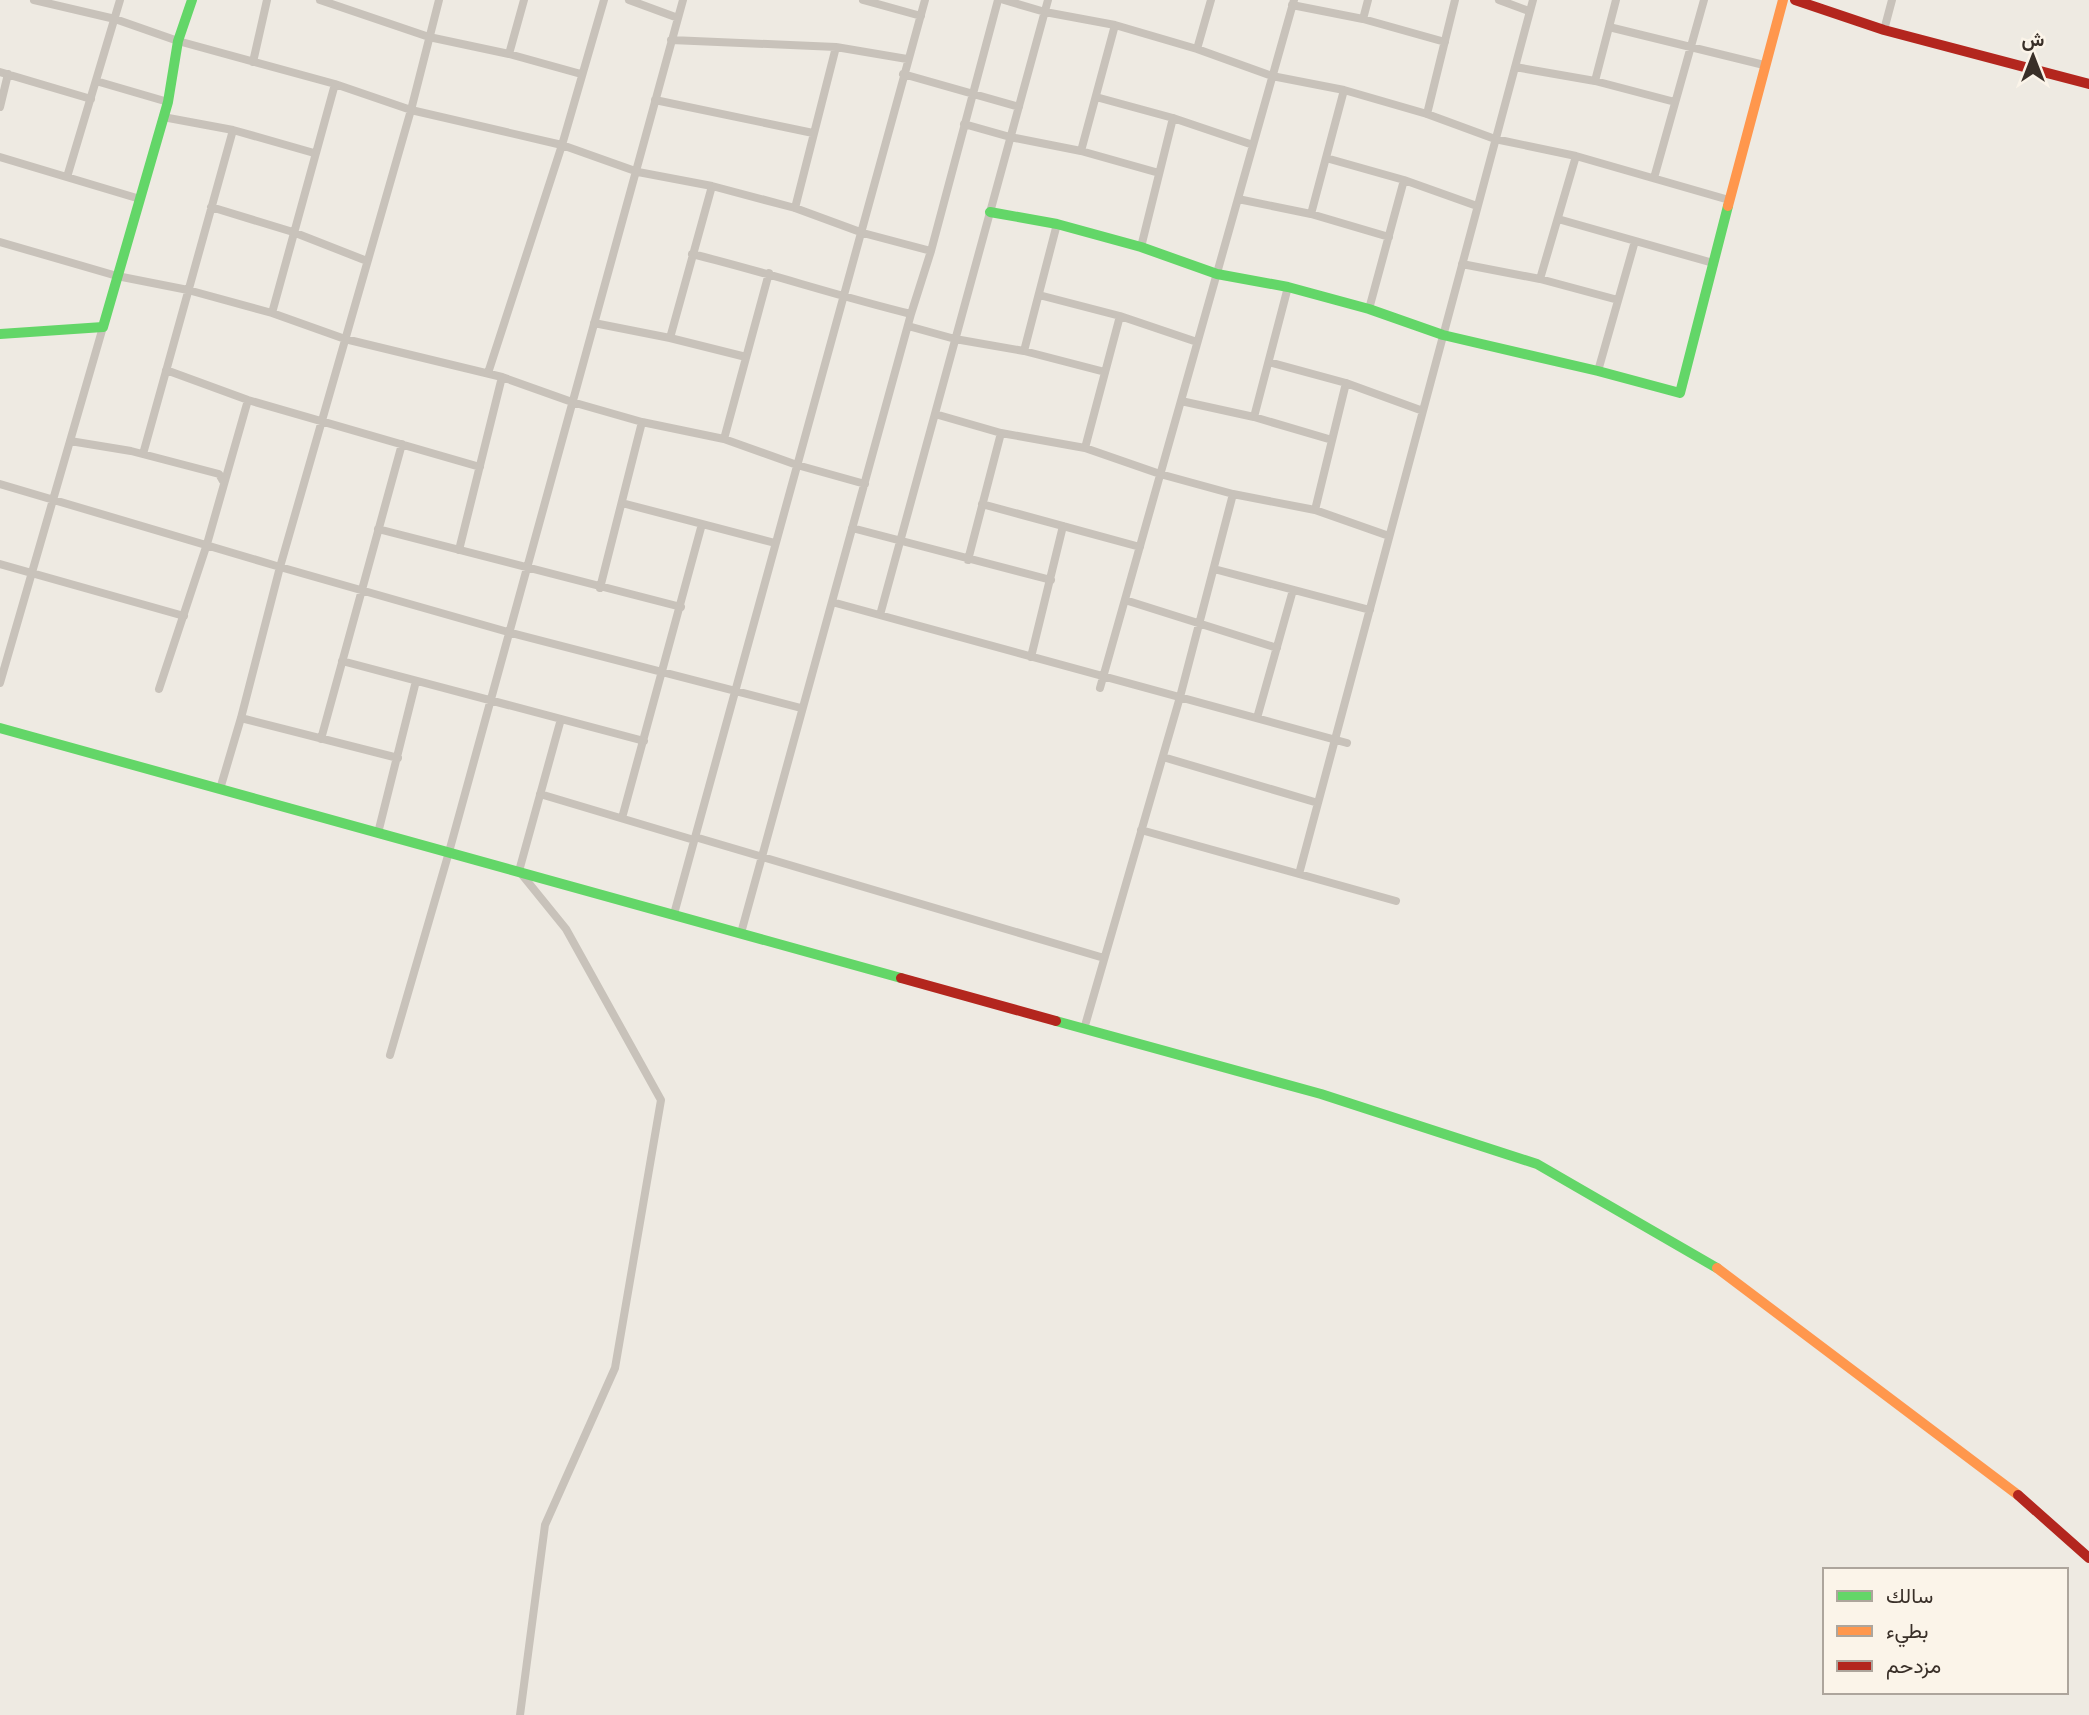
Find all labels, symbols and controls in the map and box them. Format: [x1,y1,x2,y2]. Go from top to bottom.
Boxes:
north arrow [1998,21,2068,91]
text: ش [2022,26,2045,52]
legend [1823,1568,2068,1694]
text: سالك [1886,1581,1933,1610]
text: بطيء [1886,1616,1929,1648]
text: مزدحم [1886,1651,1941,1680]

